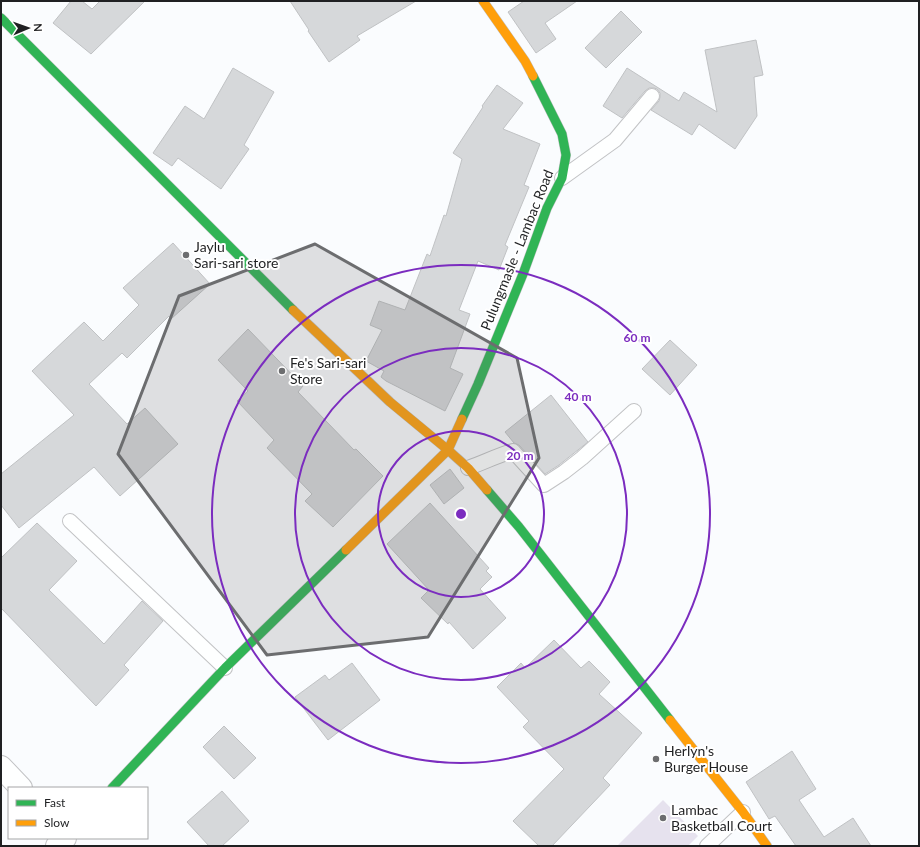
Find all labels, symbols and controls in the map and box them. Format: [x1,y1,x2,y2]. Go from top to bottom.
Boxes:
north arrow [8,8,48,48]
text: N [32,23,45,32]
street label: Pulungmasle - Lambac Road [476,167,557,333]
place label: Jaylu Sari-sari store [194,238,278,271]
marker: Jaylu Sari-sari store [181,250,191,260]
text: 60 m [624,330,650,345]
place label: Fe's Sari-sari Store [290,354,366,387]
marker: Fe's Sari-sari Store [277,366,287,376]
text: 40 m [565,389,591,404]
text: 20 m [507,448,533,463]
centre of rings [454,507,468,521]
place label: Herlyn's Burger House [664,742,748,775]
marker: Herlyn's Burger House [651,754,661,764]
legend [8,787,148,839]
text: Fast [44,795,66,810]
place label: Lambac Basketball Court [671,801,772,834]
marker: Lambac Basketball Court [658,813,668,823]
text: Slow [44,815,70,830]

